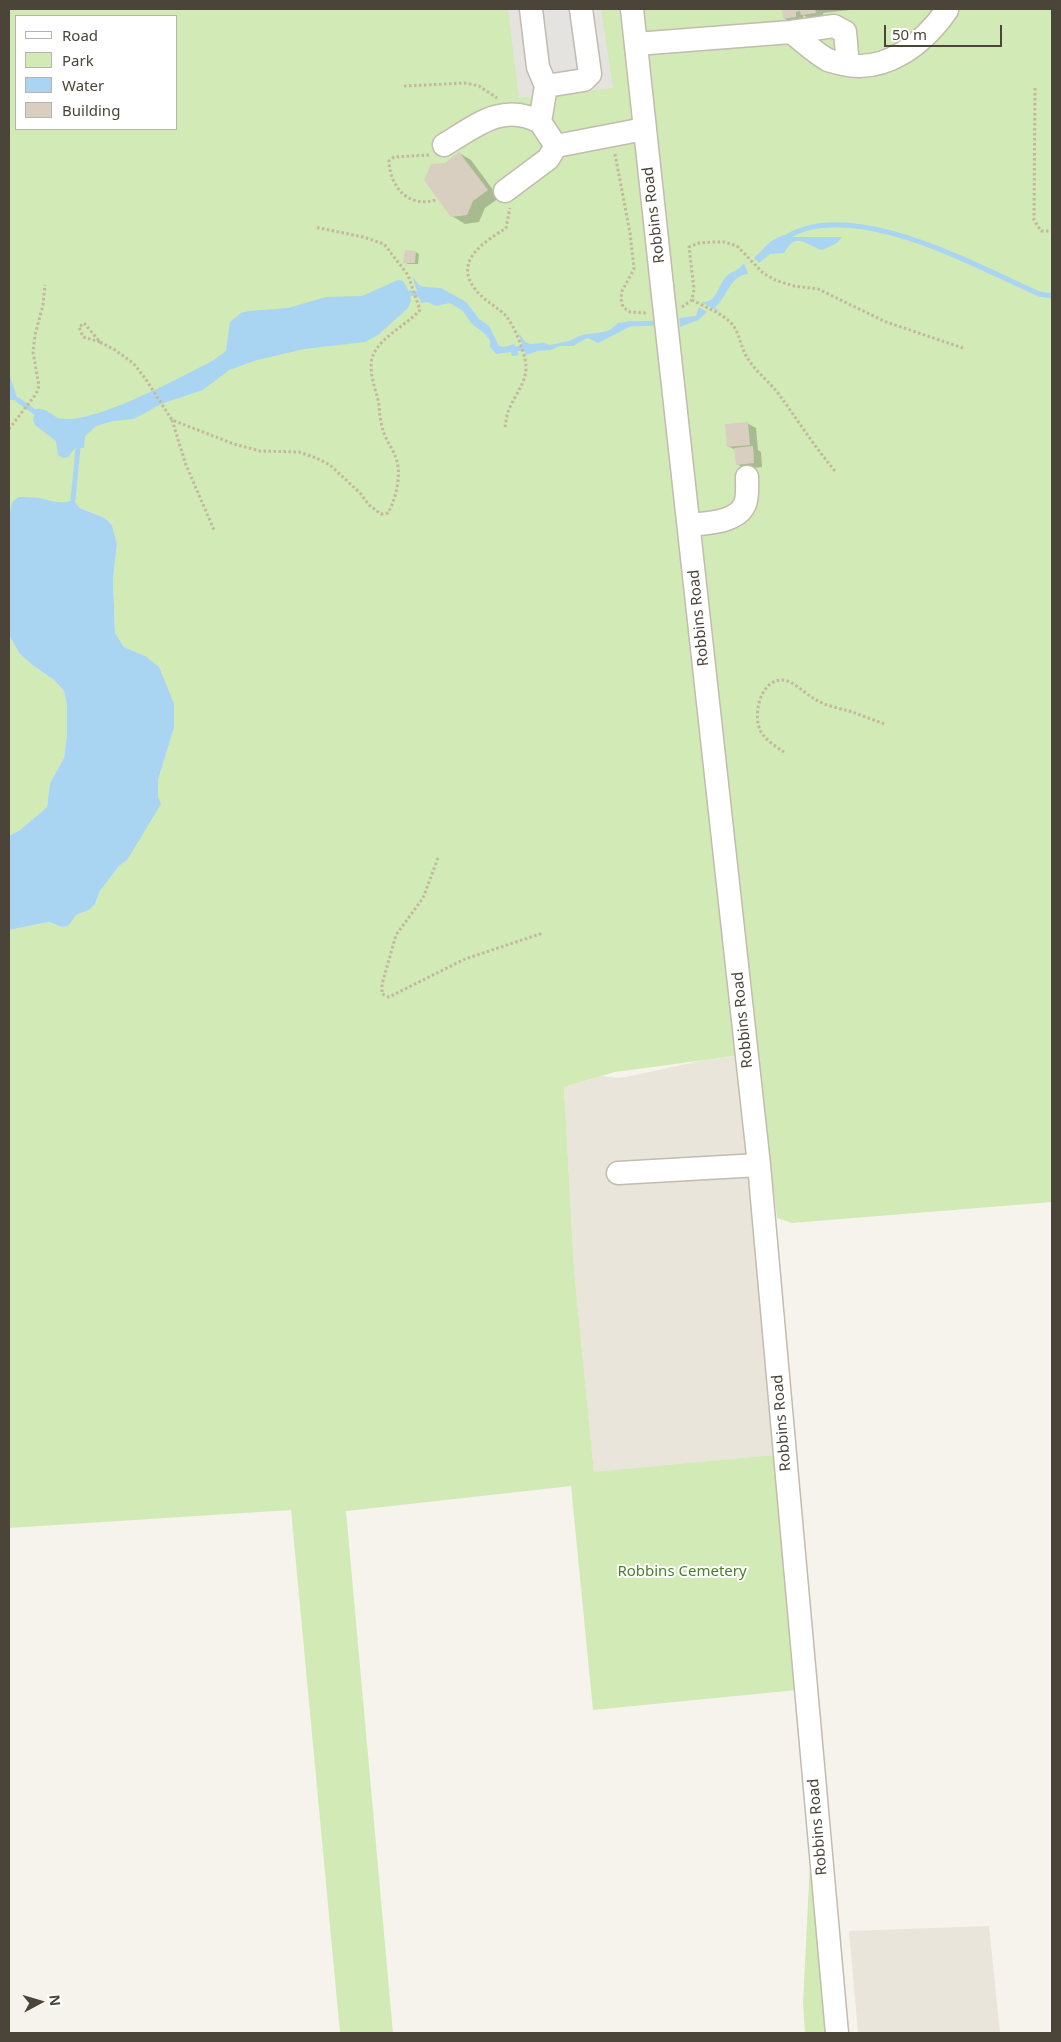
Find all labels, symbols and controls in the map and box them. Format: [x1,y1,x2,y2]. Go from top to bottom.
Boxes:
legend [15,15,178,130]
scale bar [886,15,1004,47]
text: 50 m [892,24,927,44]
text: Road [62,25,98,45]
text: Park [62,50,94,70]
text: Water [62,75,104,95]
text: Building [62,100,120,120]
street label: Robbins Road [639,166,669,264]
street label: Robbins Road [685,569,713,667]
street label: Robbins Road [729,971,757,1069]
street label: Robbins Road [769,1374,795,1472]
park label: Robbins Cemetery [617,1563,747,1581]
street label: Robbins Road [805,1778,831,1876]
north arrow [15,1977,65,2027]
text: N [45,1994,65,2007]

